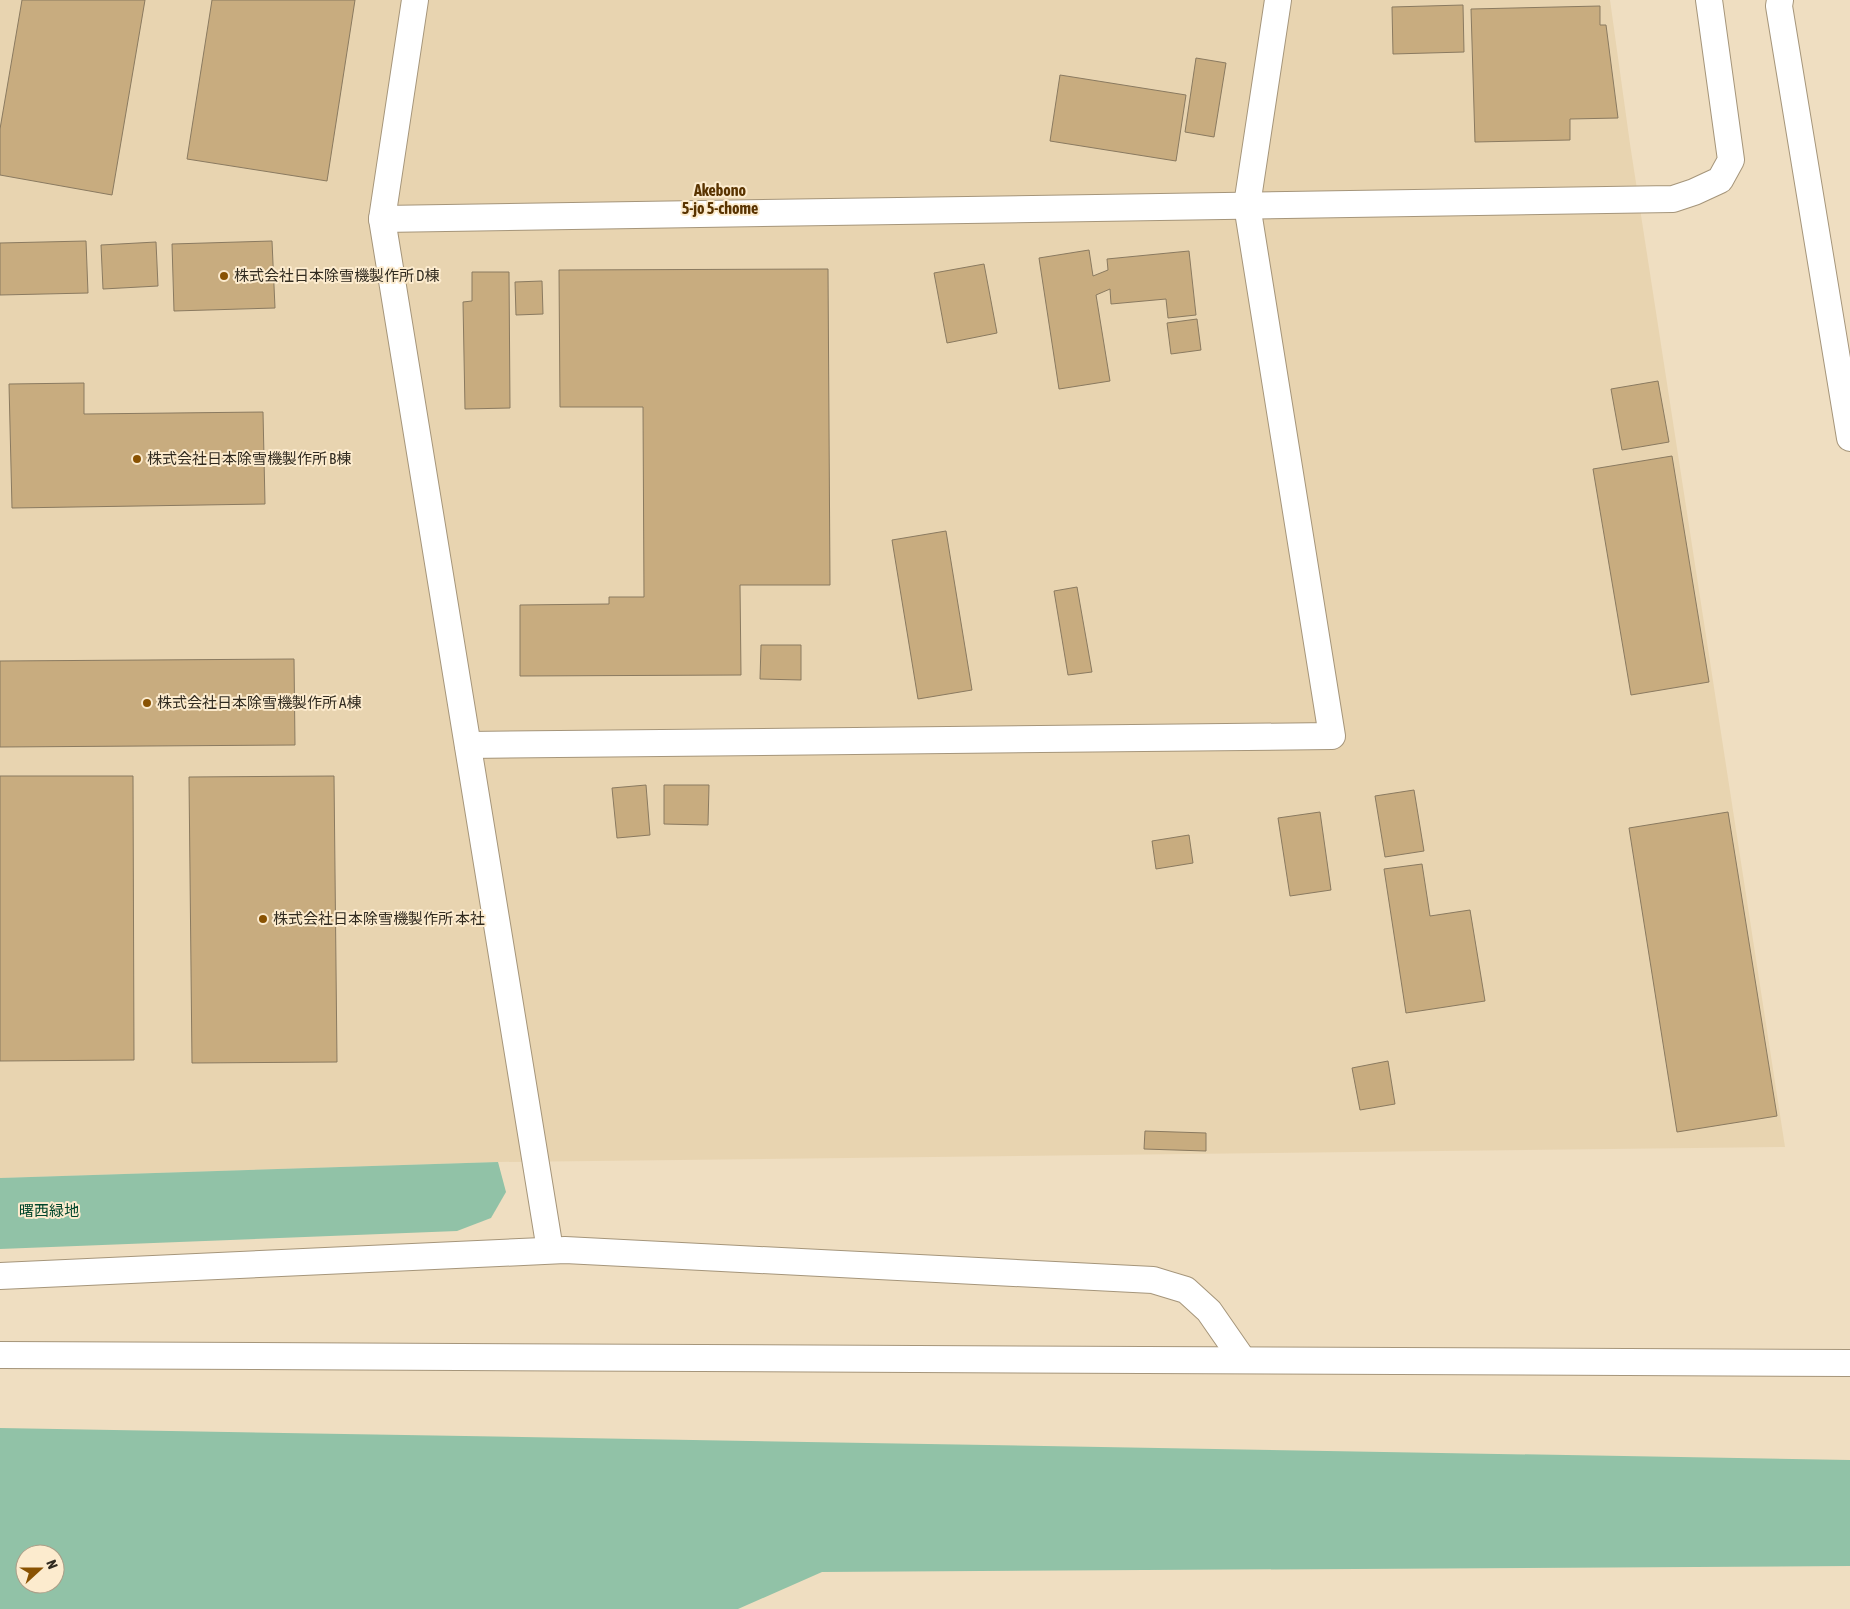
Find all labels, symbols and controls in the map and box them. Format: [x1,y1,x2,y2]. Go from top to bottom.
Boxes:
district label: Akebono 5-jo 5-chome [682,181,758,217]
place label: 株式会社日本除雪機製作所 D棟 [234,267,439,284]
marker: 株式会社日本除雪機製作所 D棟 [218,270,230,282]
place label: 株式会社日本除雪機製作所 B棟 [147,450,351,467]
marker: 株式会社日本除雪機製作所 B棟 [131,453,143,465]
place label: 株式会社日本除雪機製作所 A棟 [157,694,361,711]
marker: 株式会社日本除雪機製作所 A棟 [141,697,153,709]
place label: 株式会社日本除雪機製作所 本社 [273,910,485,927]
marker: 株式会社日本除雪機製作所 本社 [257,913,269,925]
park label: 曙西緑地 [19,1202,79,1219]
north arrow [15,1544,65,1594]
text: N [43,1558,61,1571]

